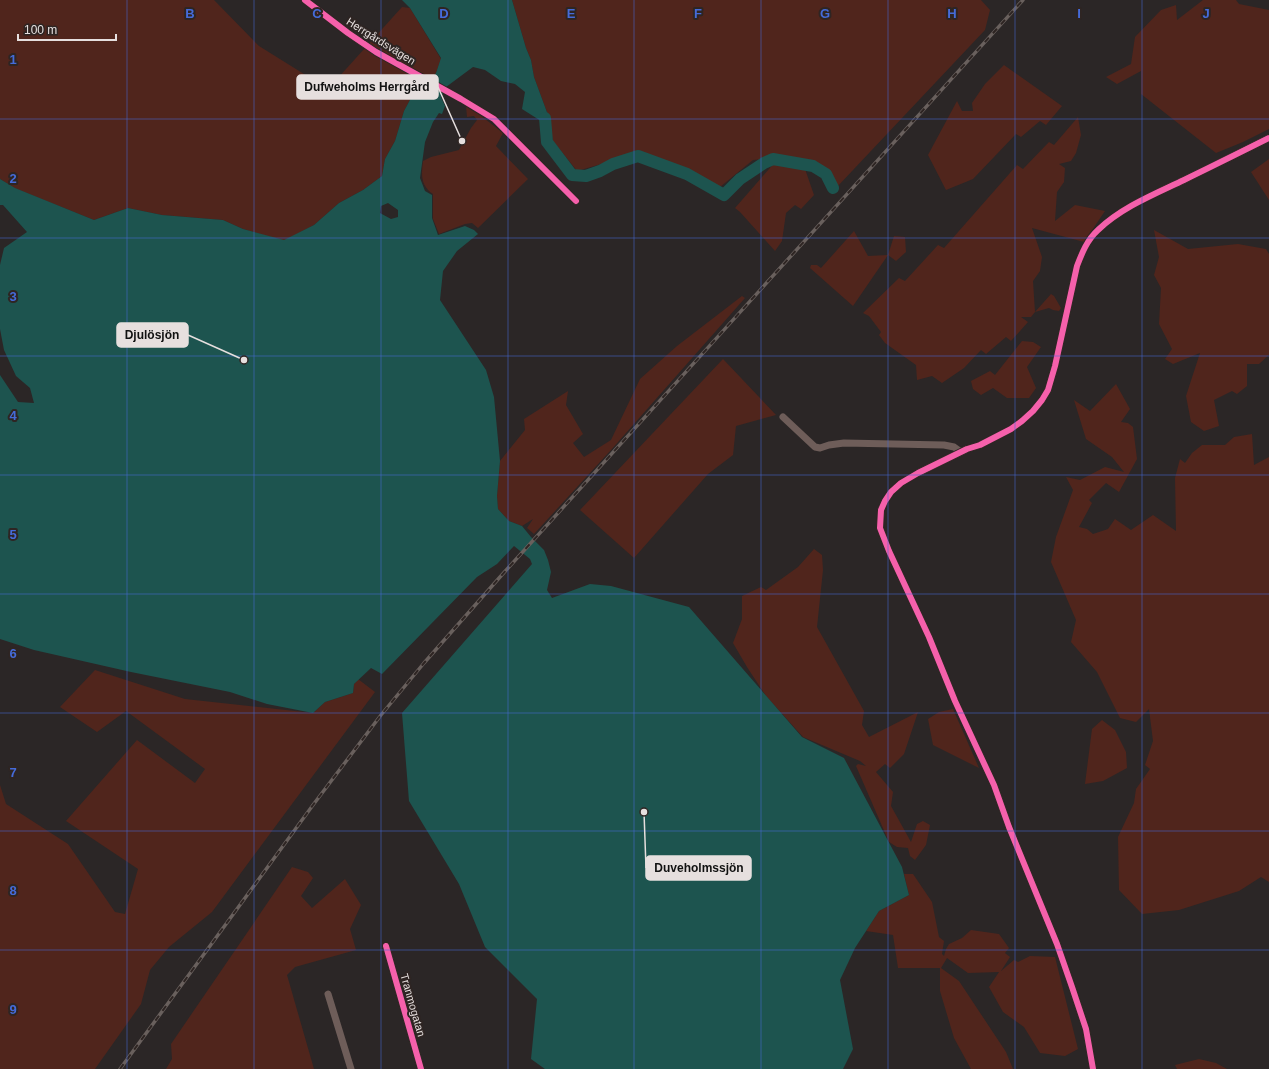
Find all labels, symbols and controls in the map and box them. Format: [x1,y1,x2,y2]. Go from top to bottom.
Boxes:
text: B [185,6,195,21]
text: C [312,6,322,21]
text: D [439,6,449,21]
text: E [567,6,576,21]
text: F [694,6,702,21]
text: G [820,6,830,21]
text: H [947,6,957,21]
text: I [1077,6,1081,21]
text: J [1202,6,1210,21]
street label: Herrgårdsvägen [344,15,418,67]
scale bar [18,16,116,42]
text: 100 m [24,23,57,37]
text: 1 [9,52,17,67]
callout: Dufweholms Herrgård [297,75,438,99]
text: Dufweholms Herrgård [304,80,430,94]
text: 2 [9,171,17,186]
text: 3 [9,289,17,304]
callout: Djulösjön [117,323,188,347]
text: Djulösjön [125,328,179,342]
text: 4 [9,408,17,423]
text: 5 [9,527,17,542]
text: 6 [9,646,17,661]
text: 7 [9,765,17,780]
callout: Duveholmssjön [646,856,751,880]
text: Duveholmssjön [654,861,744,875]
text: 8 [9,883,17,898]
street label: Tranmogatan [398,972,428,1038]
text: 9 [9,1002,17,1017]

